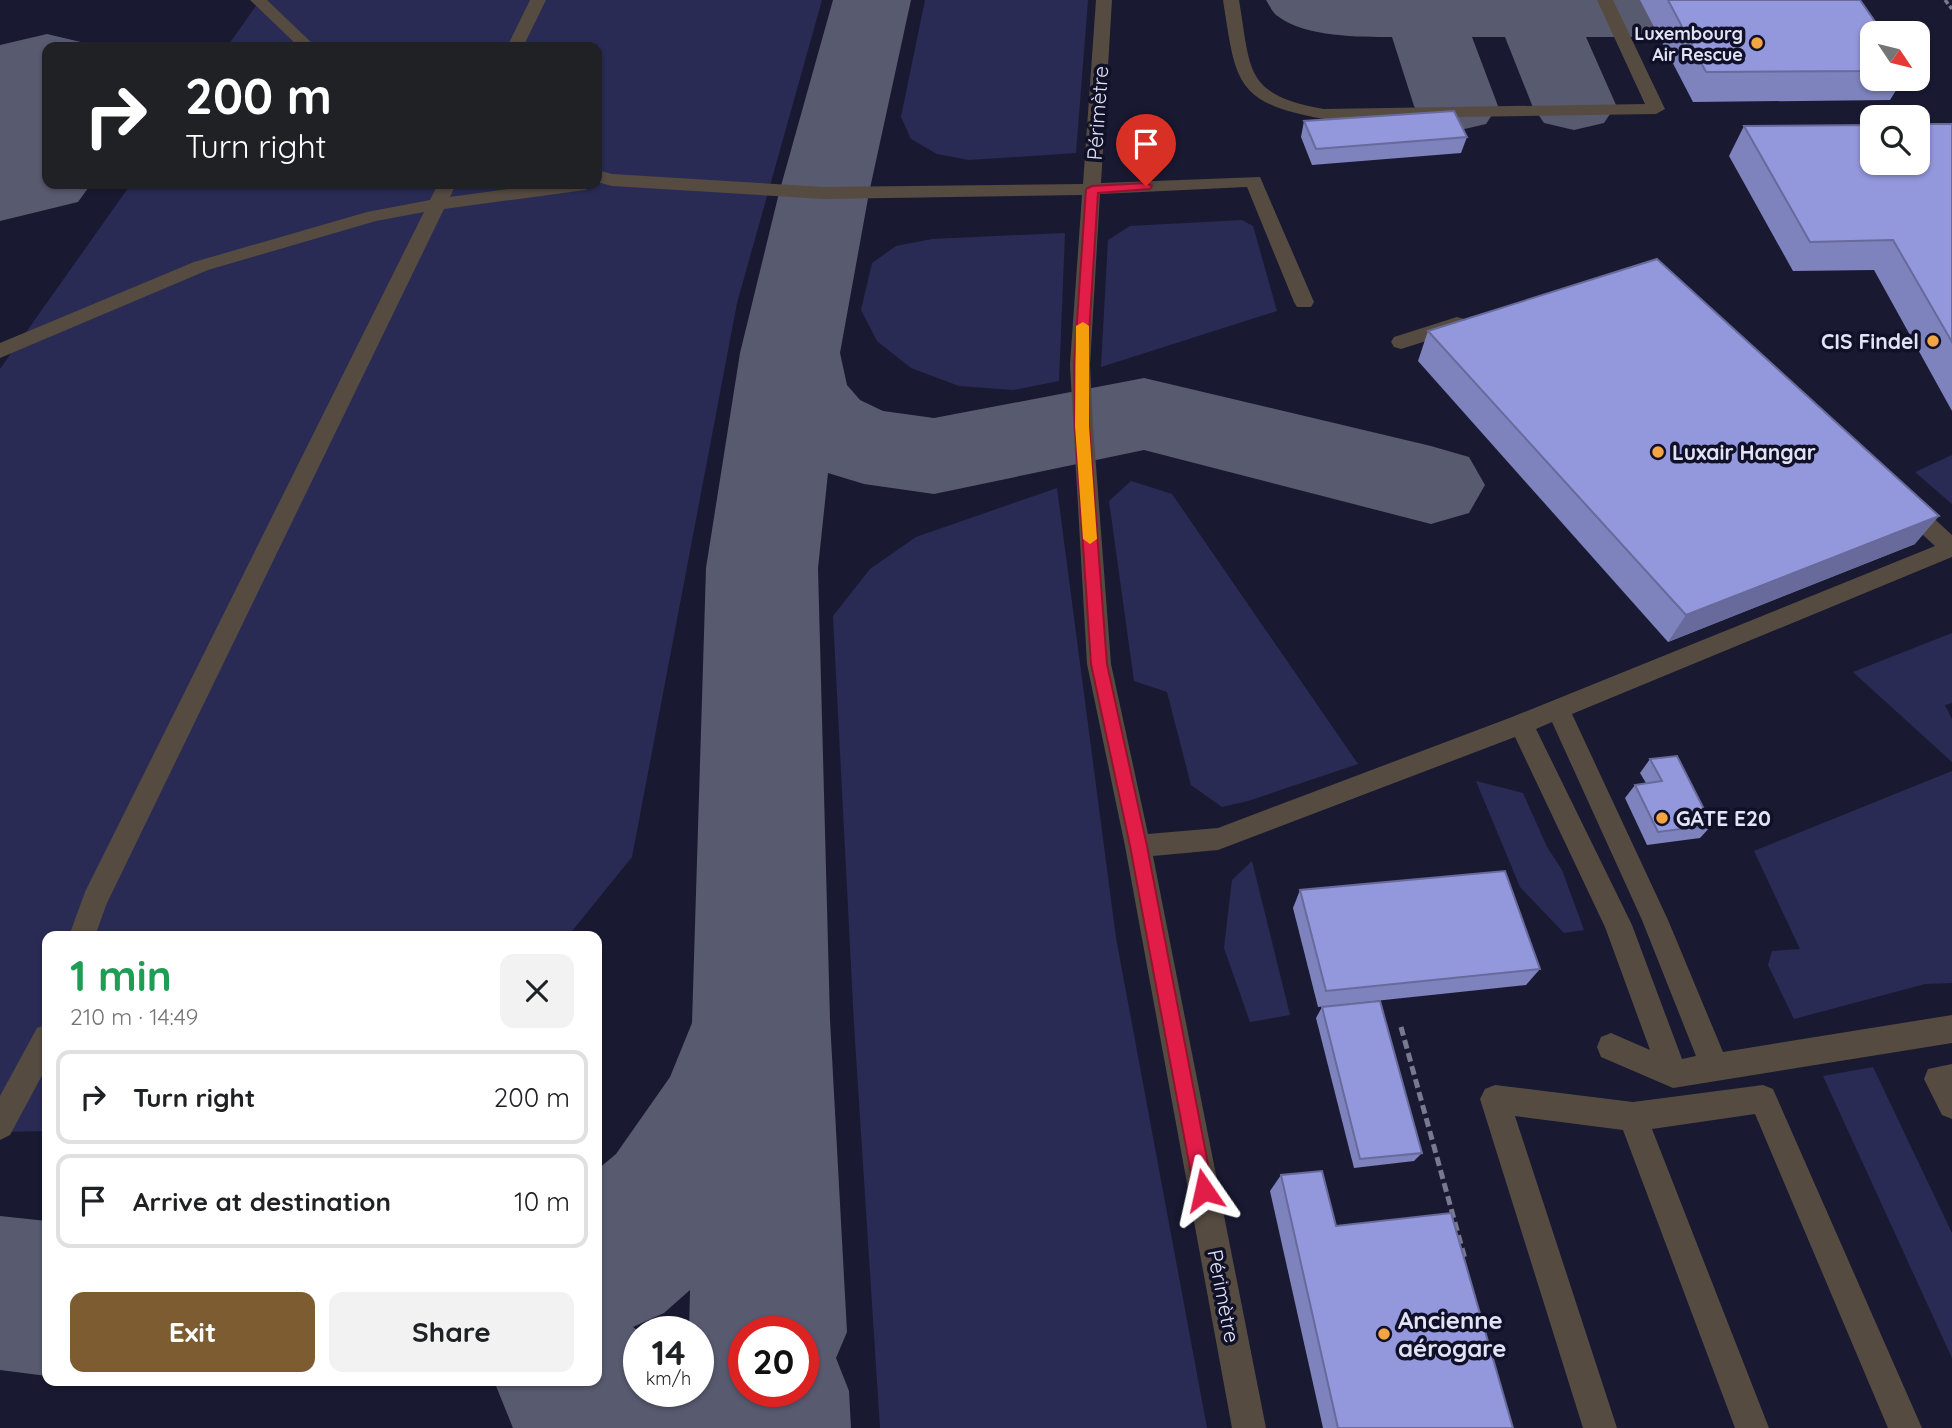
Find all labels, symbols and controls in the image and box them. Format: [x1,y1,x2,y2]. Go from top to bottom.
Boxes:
north arrow [1860,21,1930,91]
map controls [1860,21,1930,175]
place label: Luxembourg Air Rescue [1634,22,1743,66]
marker: Luxembourg Air Rescue [1749,35,1765,51]
text: 200 m [185,65,332,126]
street label: Périmètre [1081,65,1113,161]
icon: right [70,70,161,161]
button: search [1860,105,1930,175]
pin [1116,114,1176,186]
icon: arrive [1127,125,1165,163]
text: Turn right [185,126,326,166]
place label: CIS Findel [1821,328,1919,354]
marker: CIS Findel [1925,333,1941,349]
place label: Luxair Hangar [1672,439,1816,465]
marker: Luxair Hangar [1650,444,1666,460]
place label: GATE E20 [1676,805,1771,831]
marker: GATE E20 [1654,810,1670,826]
text: 1 min [70,949,172,1002]
button: close [500,954,574,1028]
text: 210 m · 14:49 [70,1002,198,1031]
icon: right [74,1078,112,1116]
text: Turn right [133,1081,255,1114]
text: 200 m [494,1081,570,1114]
position arrow [1167,1153,1241,1227]
icon: arrive [74,1182,112,1220]
text: Arrive at destination [133,1185,391,1218]
text: 10 m [514,1185,570,1218]
street label: Périmètre [1202,1247,1246,1345]
button: Exit [70,1292,315,1372]
button: Share [329,1292,574,1372]
place label: Ancienne aérogare [1398,1305,1506,1363]
speed limit sign: 20 [728,1316,819,1407]
marker: Ancienne aérogare [1376,1326,1392,1342]
text: 14 [651,1330,686,1374]
text: km/h [646,1367,691,1390]

